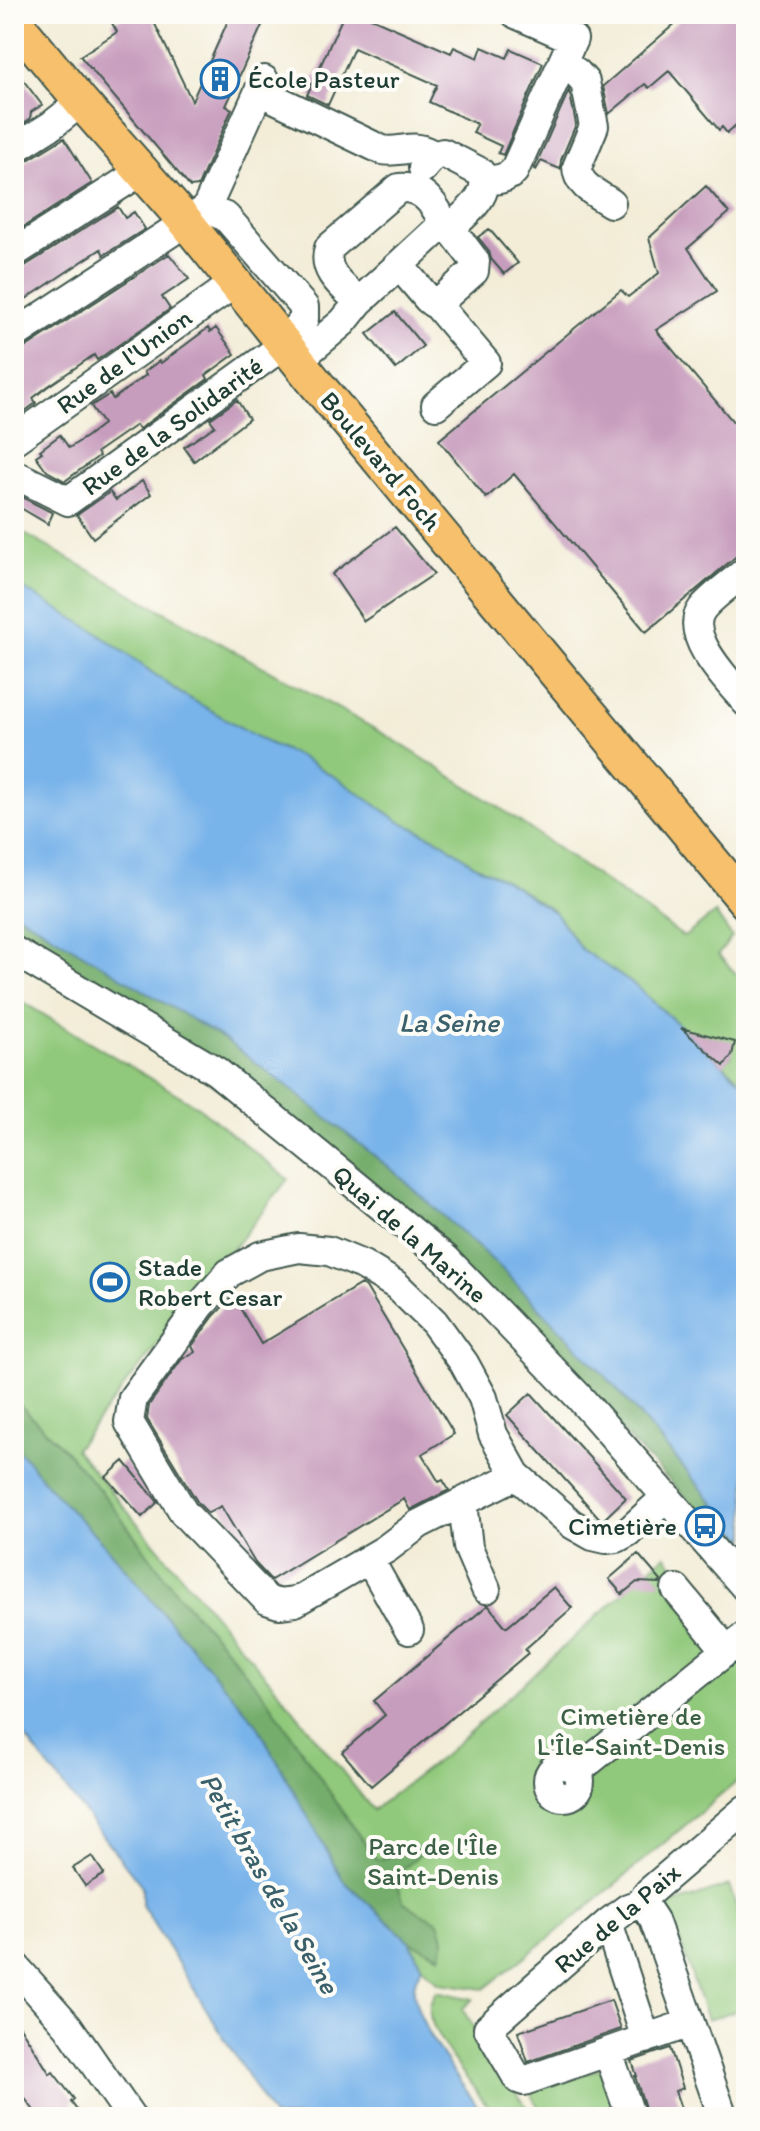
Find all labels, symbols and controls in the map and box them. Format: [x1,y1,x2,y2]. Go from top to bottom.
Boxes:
building icon: École Pasteur [199,58,241,100]
place label: École Pasteur [248,63,400,95]
street label: Rue de l'Union [50,301,198,421]
street label: Rue de la Solidarité [75,350,269,502]
street label: Boulevard Foch [313,385,449,537]
water label: La Seine [399,1005,501,1039]
street label: Quai de la Marine [326,1158,494,1310]
place label: Stade Robert Cesar [138,1251,283,1313]
sports icon: Stade Robert Cesar [89,1261,131,1303]
bus stop icon: Cimetière [684,1505,726,1547]
place label: Cimetière [568,1510,677,1542]
park label: Cimetière de L'Île-Saint-Denis [537,1700,725,1762]
water label: Petit bras de la Seine [193,1766,348,2001]
park label: Parc de l'Île Saint-Denis [367,1830,499,1892]
street label: Rue de la Paix [547,1856,687,1980]

